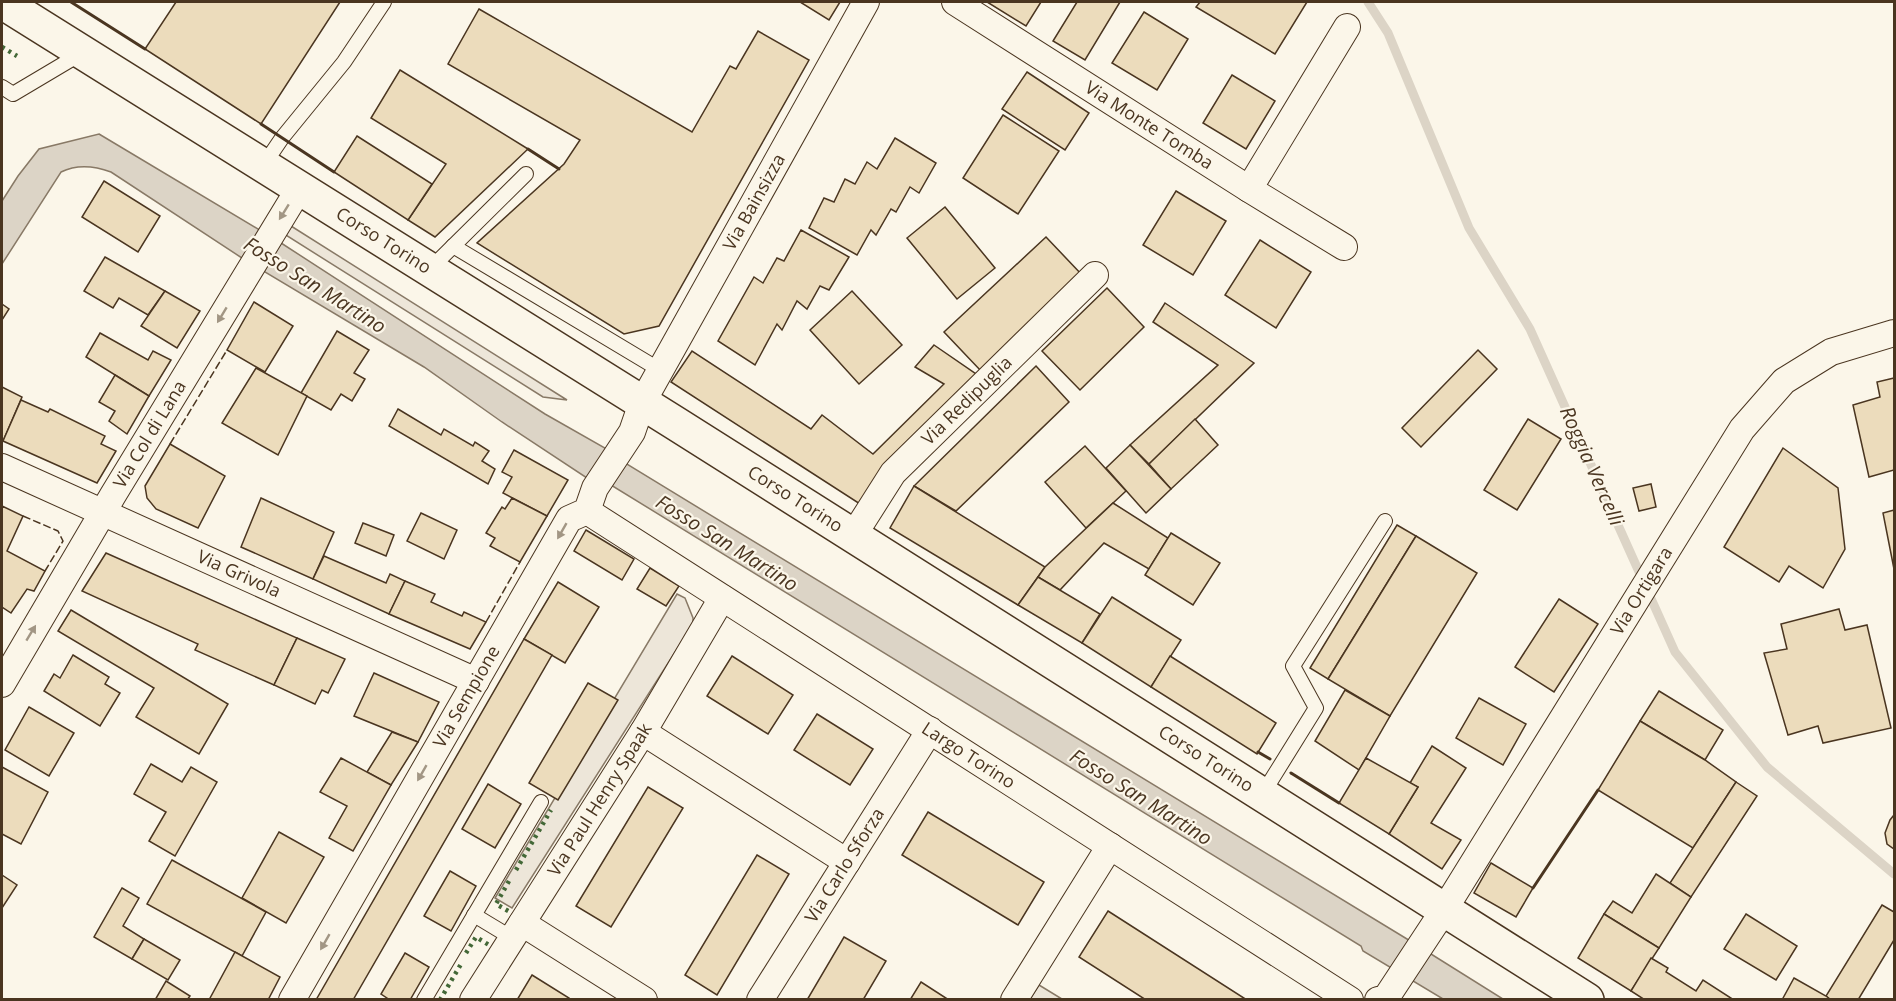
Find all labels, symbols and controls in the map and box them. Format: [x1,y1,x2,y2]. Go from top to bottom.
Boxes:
street label: Via Monte Tomba [1081,75,1218,174]
street label: Via Bainsizza [717,149,790,254]
street label: Corso Torino [332,201,436,279]
one-way arrow [279,204,290,220]
water label: Fosso San Martino [239,230,392,339]
one-way arrow [217,307,228,323]
street label: Via Redipuglia [916,350,1017,450]
street label: Via Col di Lana [107,376,191,492]
water label: Roggia Vercelli [1554,402,1631,531]
street label: Corso Torino [744,459,848,537]
water label: Fosso San Martino [651,488,804,597]
one-way arrow [557,523,567,540]
street label: Via Ortigara [1604,542,1677,639]
street label: Via Grivola [194,544,285,602]
one-way arrow [26,625,37,641]
street label: Via Sempione [427,641,505,752]
street label: Largo Torino [918,716,1020,793]
street label: Via Paul Henry Spaak [542,718,657,880]
street label: Corso Torino [1154,719,1258,797]
water label: Fosso San Martino [1065,742,1218,851]
one-way arrow [417,765,428,781]
street label: Via Carlo Sforza [799,803,889,927]
one-way arrow [320,934,330,951]

